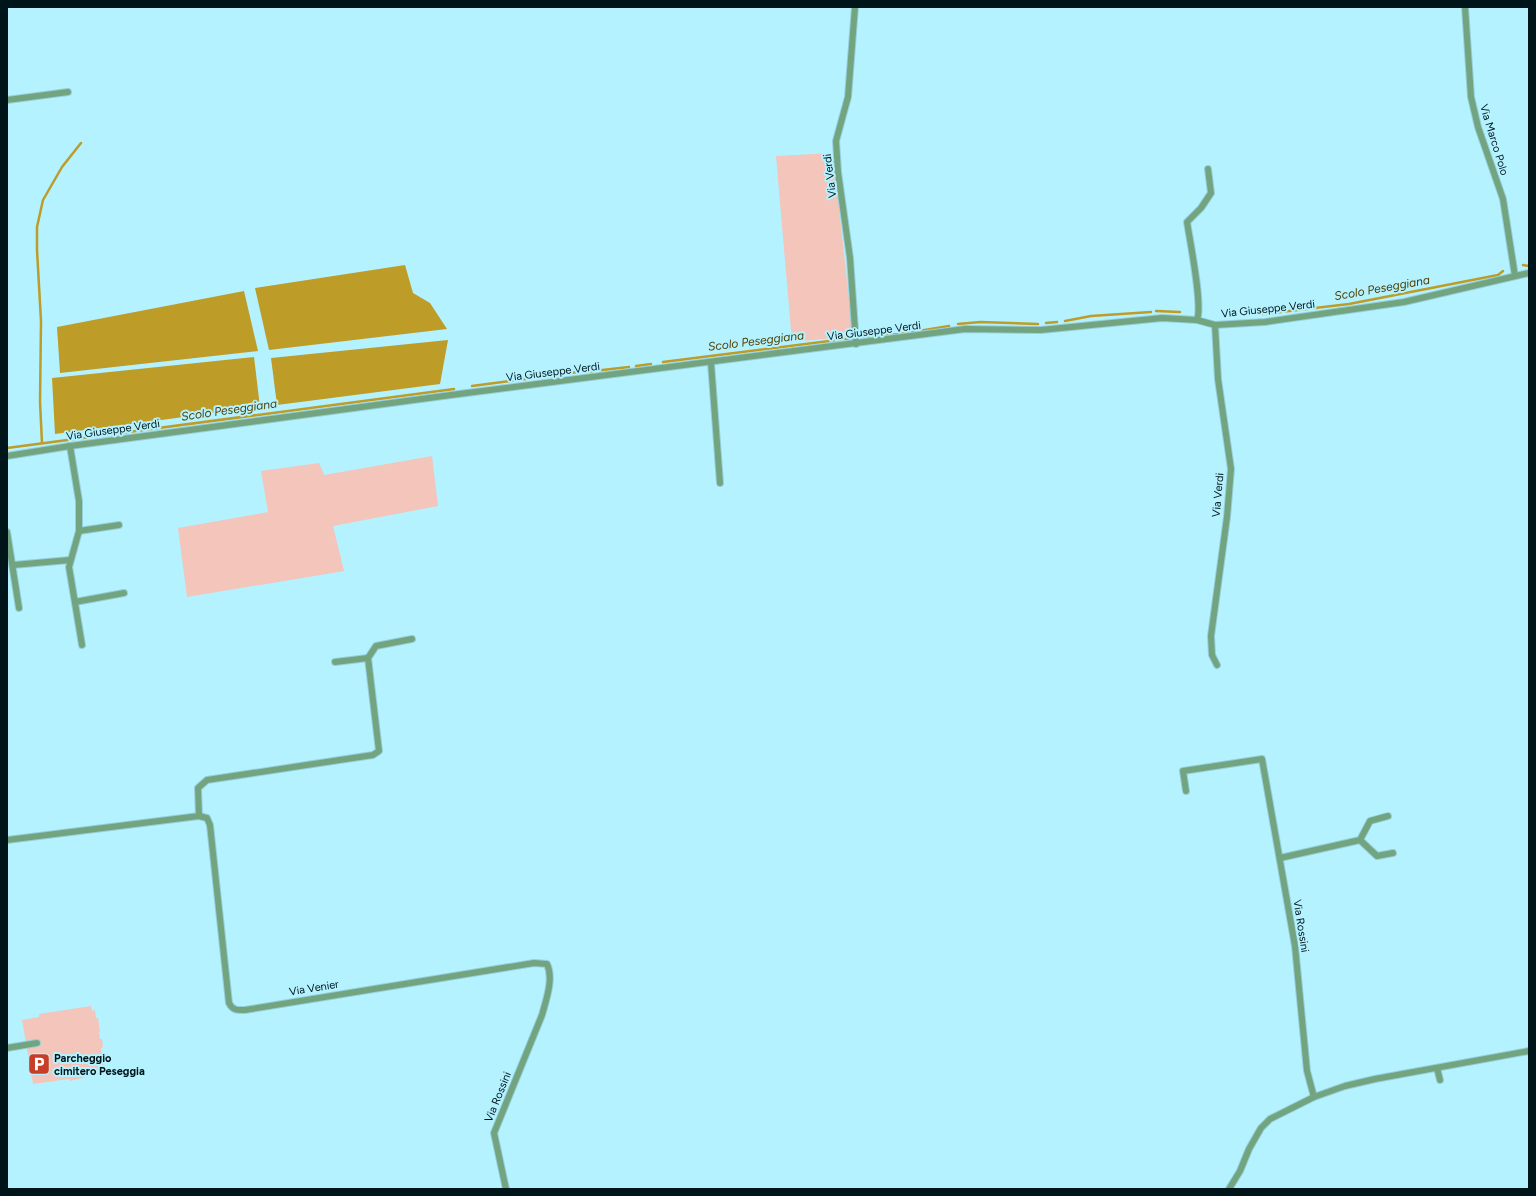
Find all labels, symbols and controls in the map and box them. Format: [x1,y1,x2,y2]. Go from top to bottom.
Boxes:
street label: Via Marco Polo [1477,103,1511,177]
street label: Via Verdi [821,153,839,199]
water label: Scolo Peseggiana [1333,273,1431,303]
street label: Via Giuseppe Verdi [1220,298,1316,320]
street label: Via Giuseppe Verdi [826,319,922,343]
water label: Scolo Peseggiana [707,328,805,354]
street label: Via Giuseppe Verdi [505,360,601,384]
water label: Scolo Peseggiana [180,396,278,424]
street label: Via Giuseppe Verdi [65,417,161,443]
street label: Via Verdi [1210,472,1226,518]
street label: Via Rossini [1290,899,1312,953]
street label: Via Venier [288,978,340,998]
parking icon: Parcheggio cimitero Peseggia [26,1051,52,1077]
place label: Parcheggio cimitero Peseggia [54,1052,145,1078]
street label: Via Rossini [482,1070,514,1124]

